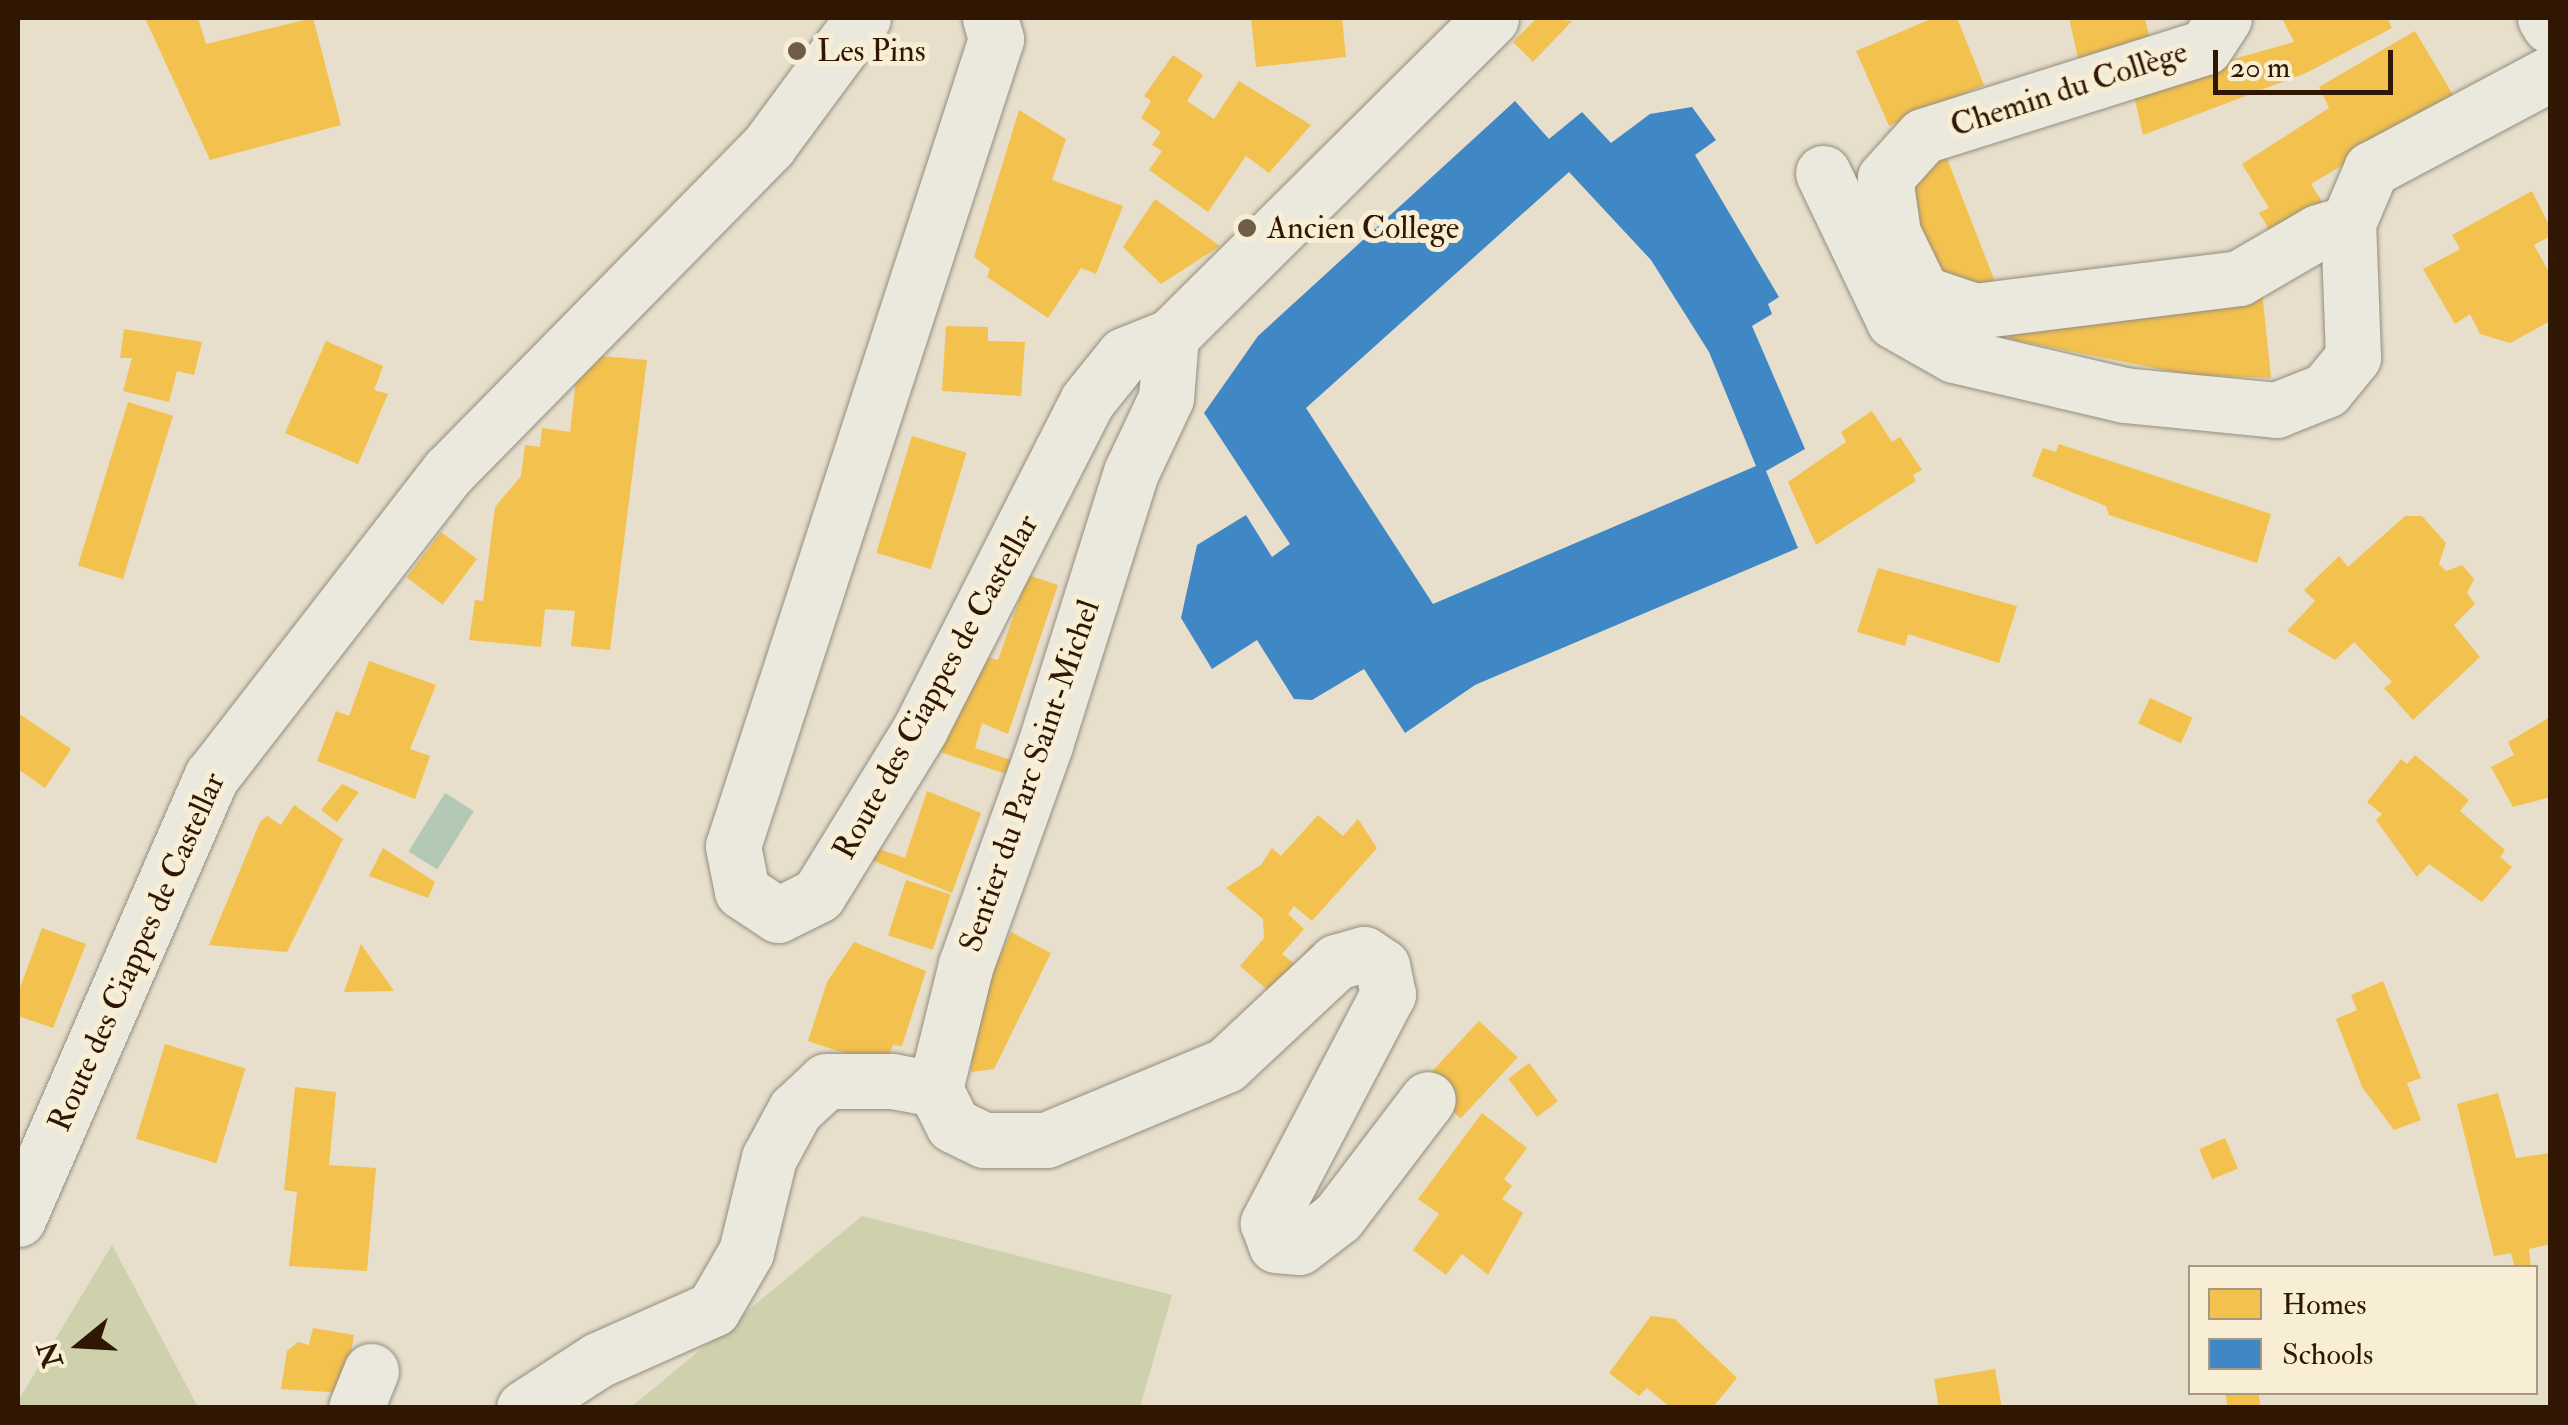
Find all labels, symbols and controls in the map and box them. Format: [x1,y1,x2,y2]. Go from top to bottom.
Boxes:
scale bar [2218,30,2398,92]
place label: Les Pins [817,32,926,70]
street label: Chemin du Collège [1946,33,2192,145]
marker: Les Pins [786,40,808,62]
text: 20 m [2230,49,2290,86]
place label: Ancien College [1267,209,1459,247]
marker: Ancien College [1236,217,1258,239]
street label: Route des Ciappes de Castellar [825,508,1047,866]
street label: Sentier du Parc Saint-Michel [952,595,1108,957]
street label: Route des Ciappes de Castellar [40,767,234,1137]
legend [2188,1265,2538,1395]
text: Homes [2282,1286,2367,1323]
north arrow [30,1295,130,1395]
text: Schools [2282,1336,2373,1373]
text: N [30,1337,72,1372]

